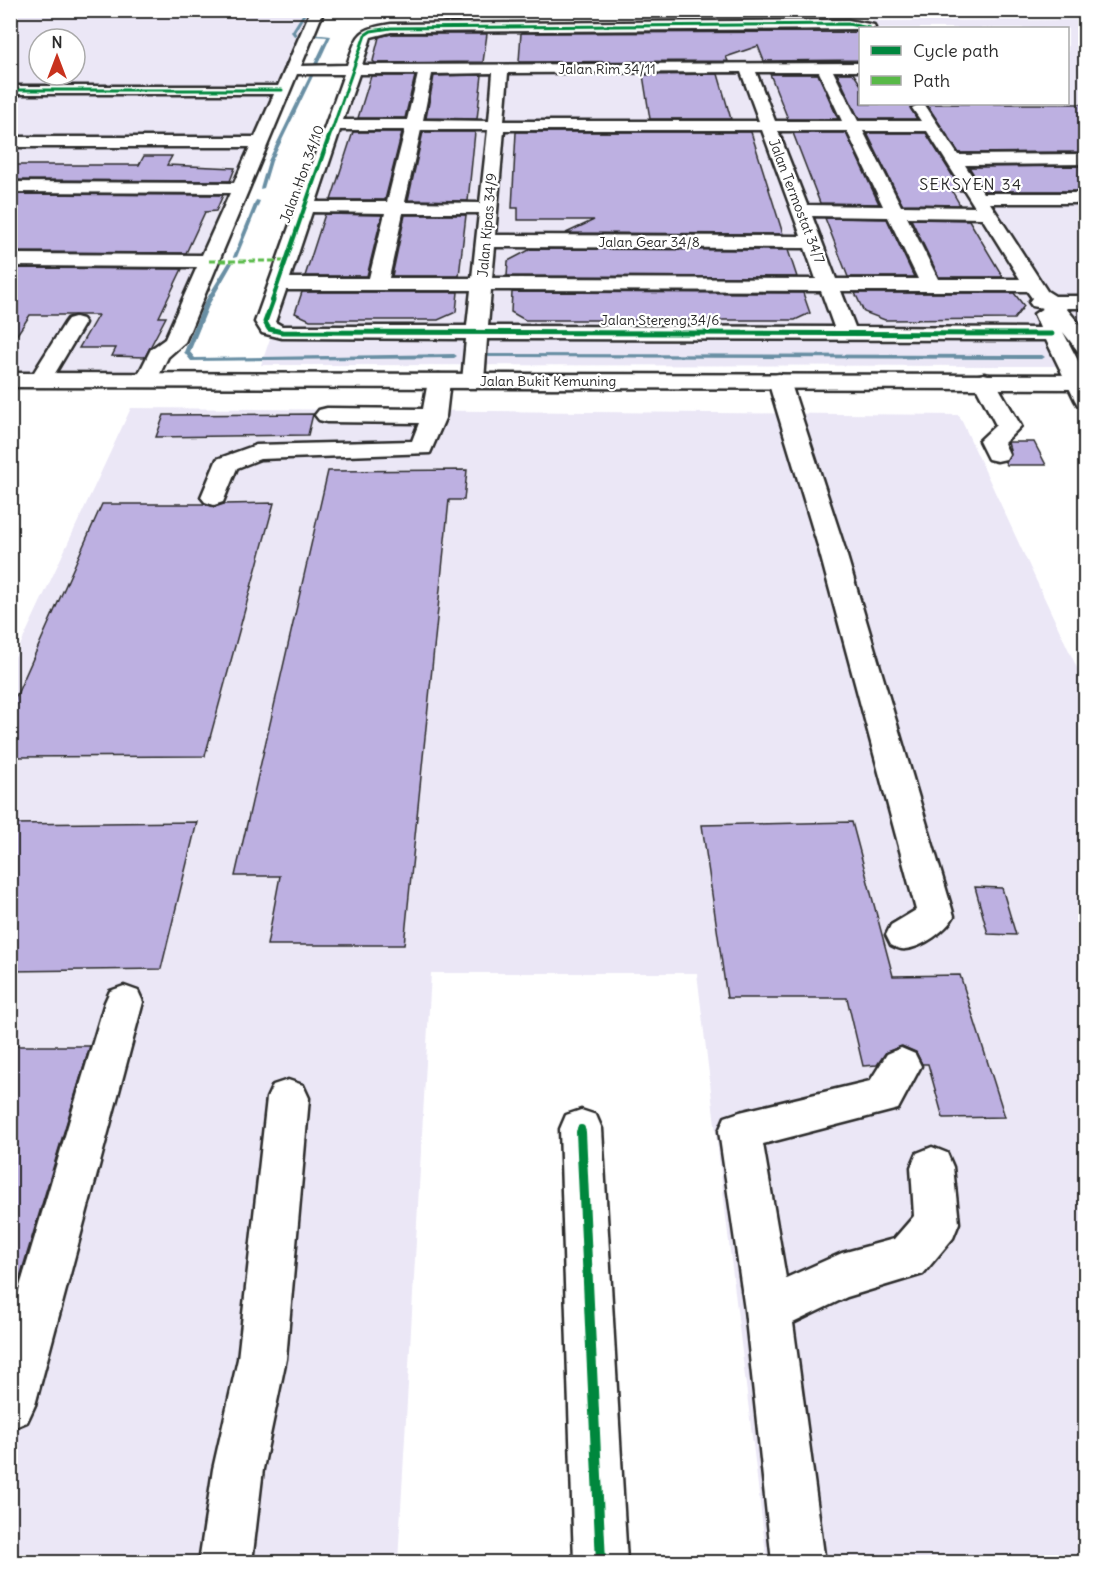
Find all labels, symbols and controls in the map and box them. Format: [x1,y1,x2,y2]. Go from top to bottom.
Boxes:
north arrow [27,27,87,87]
legend [859,27,1069,105]
text: N [51,32,63,52]
text: Cycle path [913,39,999,62]
street label: Jalan Rim 34/11 [558,60,656,78]
text: Path [913,69,950,92]
street label: Jalan Hon 34/10 [276,123,328,225]
street label: Jalan Termostat 34/7 [765,136,829,266]
street label: Jalan Kipas 34/9 [473,172,501,278]
district label: SEKSYEN 34 [919,174,1023,194]
street label: Jalan Gear 34/8 [598,233,700,251]
street label: Jalan Stereng 34/6 [601,311,719,329]
street label: Jalan Bukit Kemuning [480,372,616,390]

